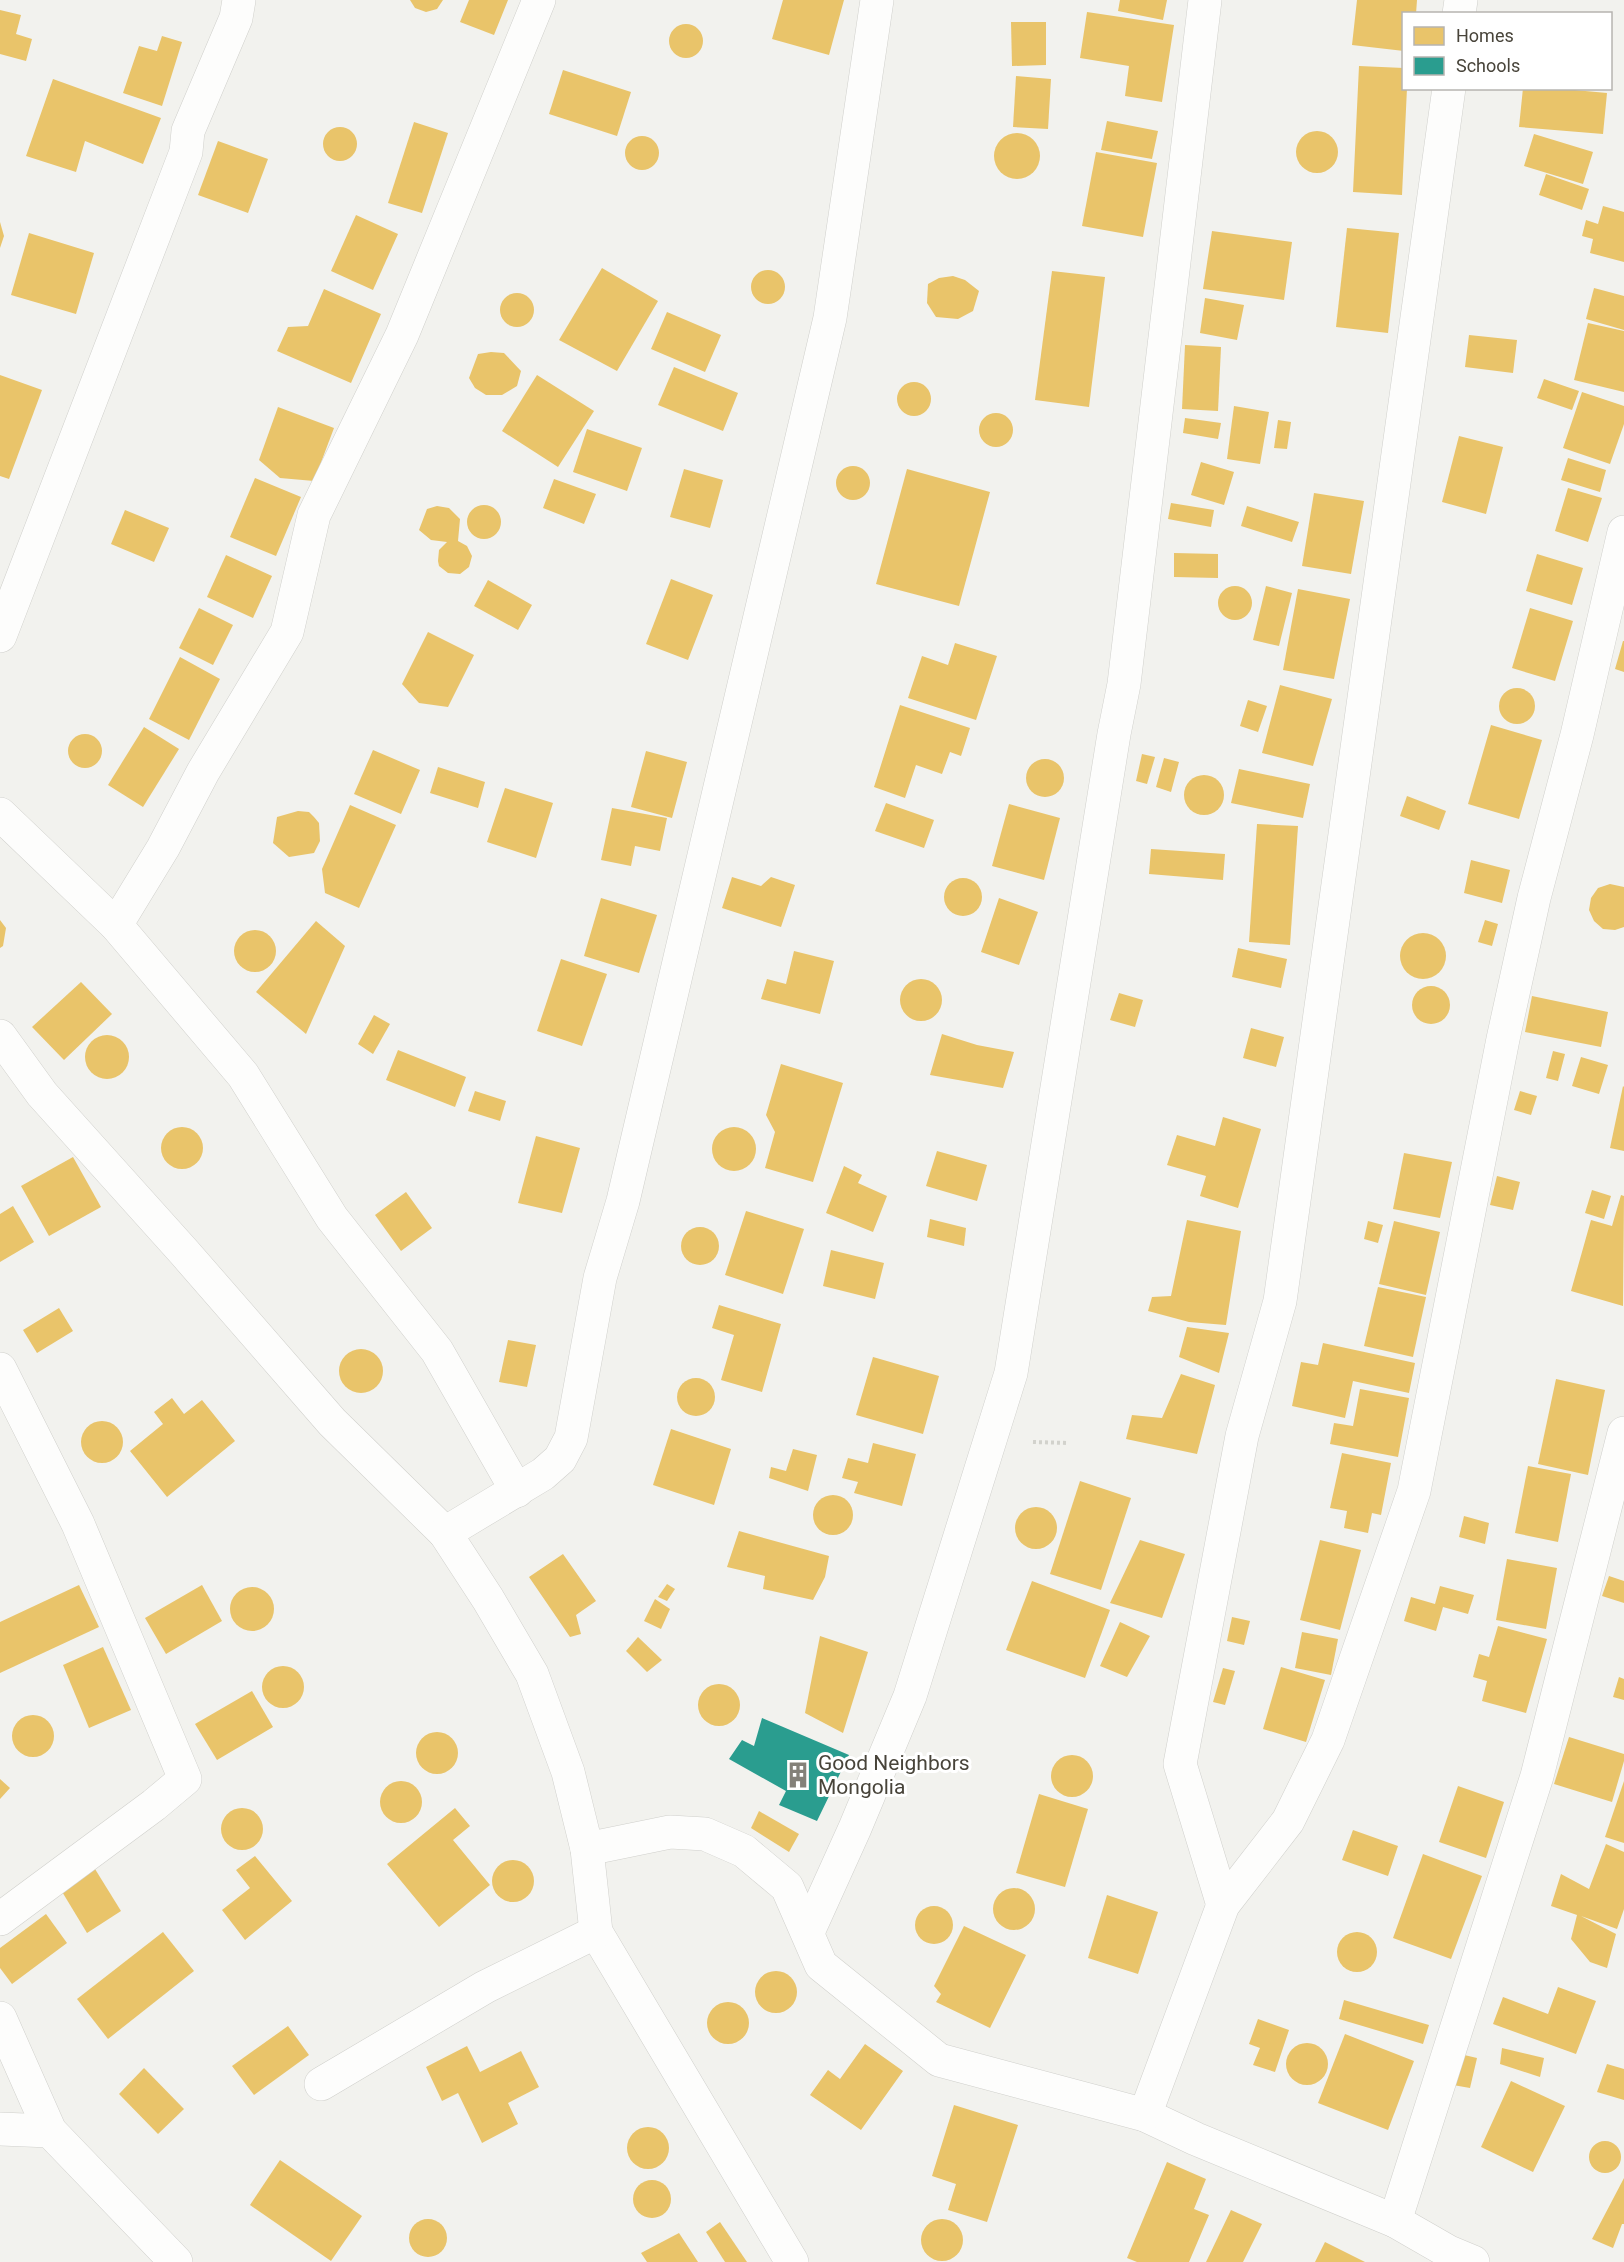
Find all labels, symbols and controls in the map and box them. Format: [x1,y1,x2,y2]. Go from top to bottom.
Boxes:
legend [1402,12,1612,90]
text: Homes [1456,25,1514,46]
text: Schools [1456,55,1520,76]
place label: Good Neighbors Mongolia [818,1751,970,1799]
building icon: Good Neighbors Mongolia [783,1760,813,1790]

